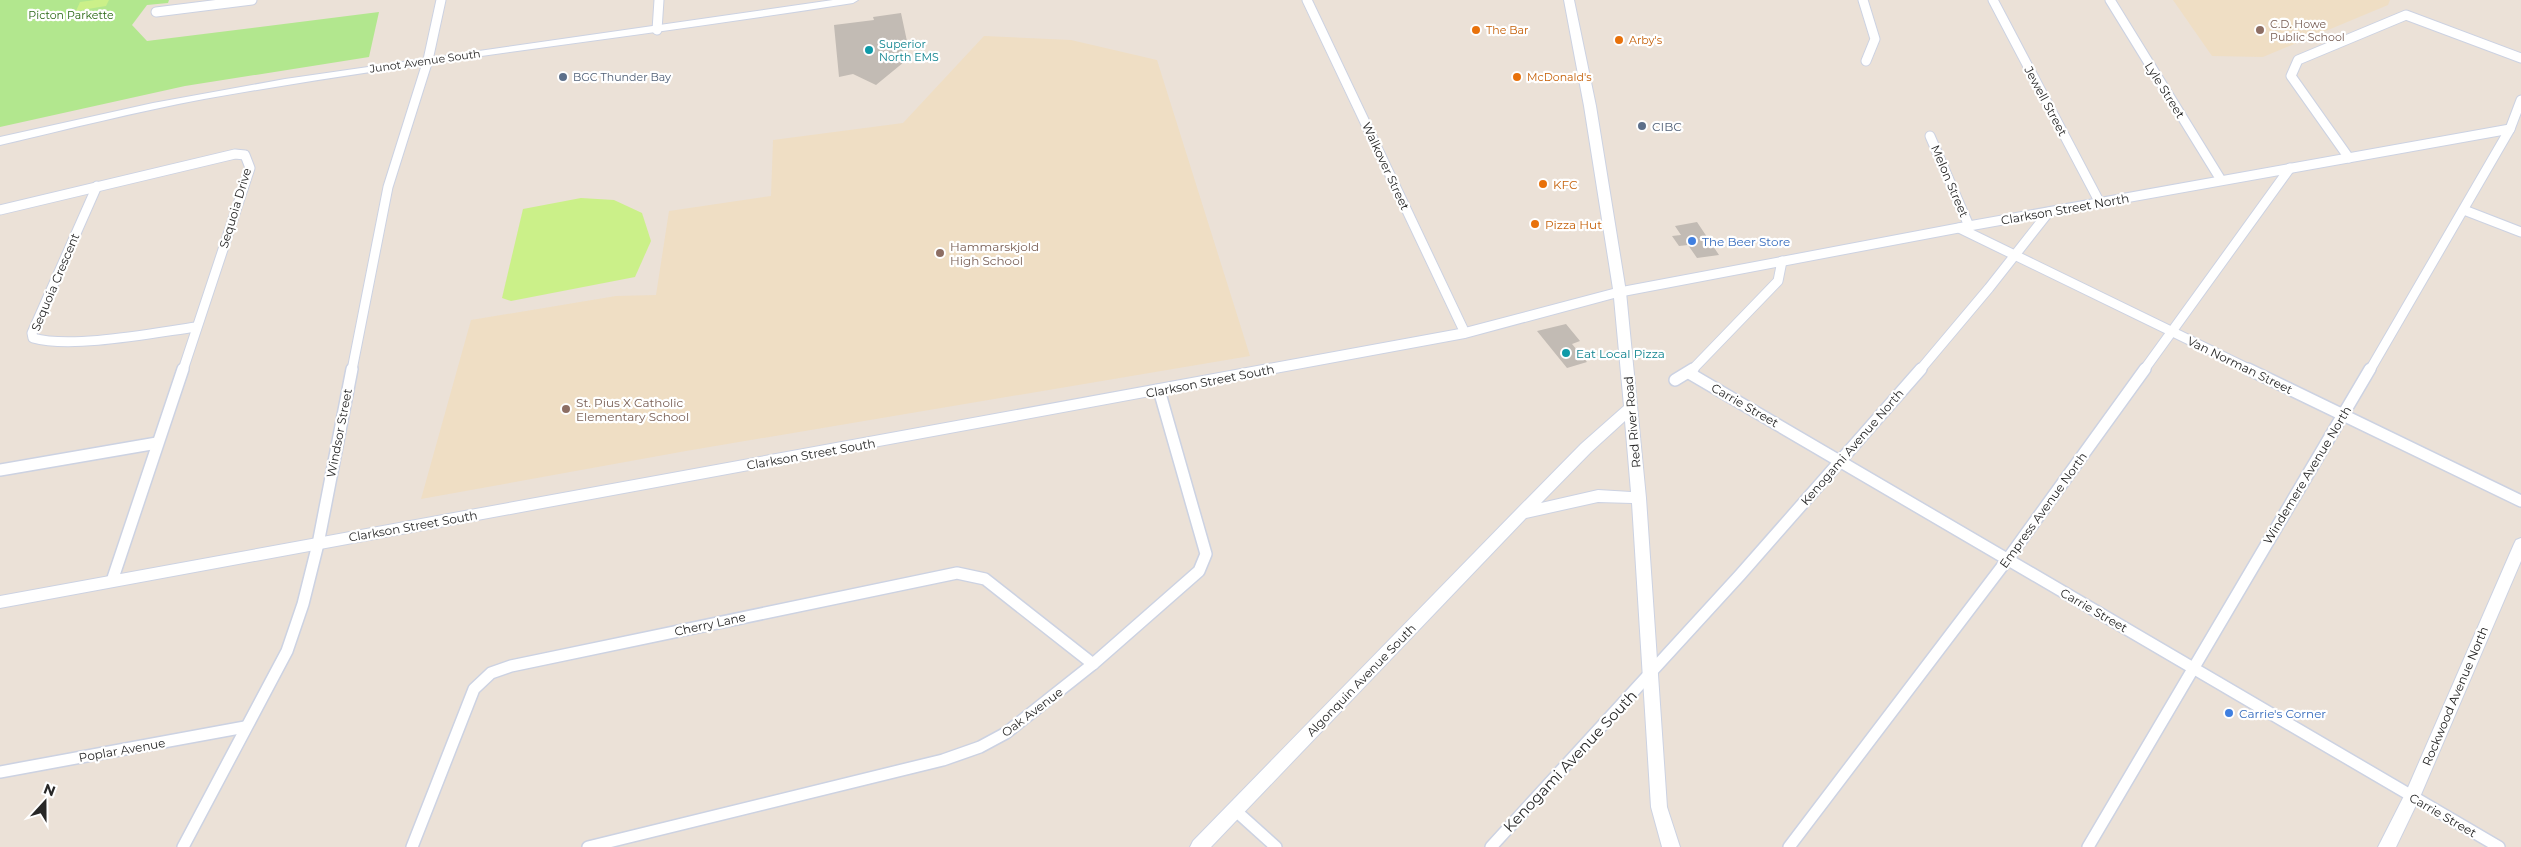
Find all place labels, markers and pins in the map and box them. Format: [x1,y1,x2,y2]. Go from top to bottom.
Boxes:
place label: C.D. Howe Public School [2270,17,2345,44]
place label: The Bar [1486,23,1528,37]
marker: The Bar [1470,24,1482,36]
marker: C.D. Howe Public School [2254,24,2266,36]
place label: Arby's [1629,33,1663,47]
marker: Arby's [1613,34,1625,46]
place label: Superior North EMS [879,37,939,64]
marker: Superior North EMS [863,44,875,56]
place label: BGC Thunder Bay [573,70,671,84]
place label: McDonald's [1527,70,1592,84]
marker: BGC Thunder Bay [557,71,569,83]
marker: McDonald's [1511,71,1523,83]
place label: CIBC [1652,119,1682,134]
marker: CIBC [1636,120,1648,132]
place label: KFC [1553,177,1578,192]
marker: KFC [1537,178,1549,190]
place label: Pizza Hut [1545,217,1602,232]
marker: Pizza Hut [1529,218,1541,230]
place label: The Beer Store [1702,234,1790,249]
marker: The Beer Store [1686,235,1698,247]
place label: Hammarskjold High School [950,239,1039,268]
marker: Hammarskjold High School [934,247,946,259]
place label: Eat Local Pizza [1576,346,1665,361]
marker: Eat Local Pizza [1560,347,1572,359]
place label: St. Pius X Catholic Elementary School [576,395,689,424]
marker: St. Pius X Catholic Elementary School [560,403,572,415]
place label: Carrie's Corner [2239,706,2326,721]
marker: Carrie's Corner [2223,707,2235,719]

